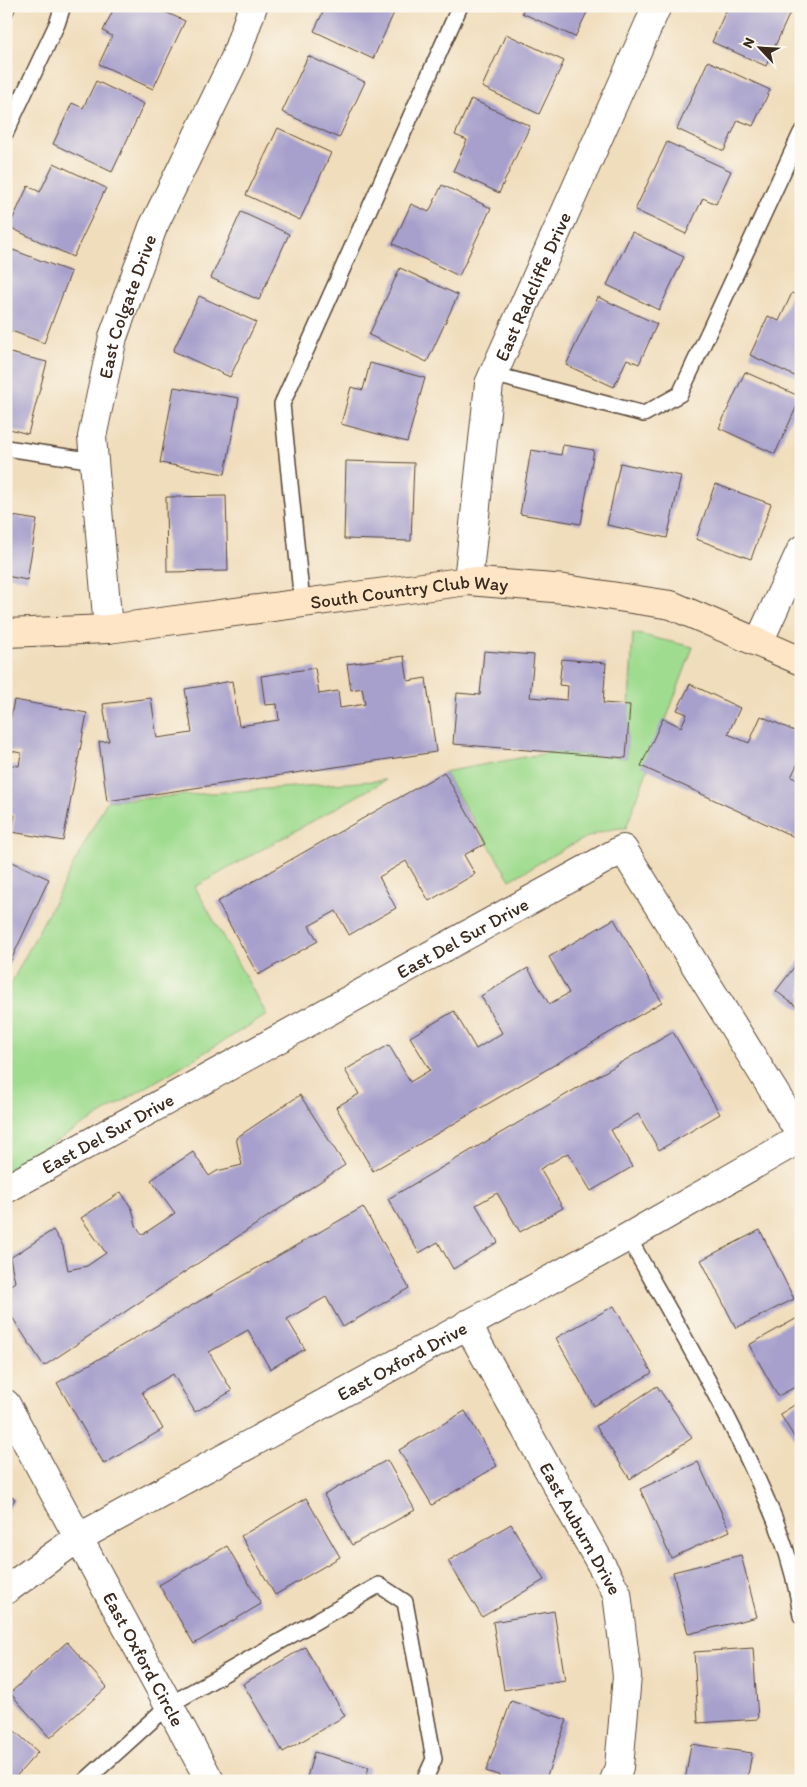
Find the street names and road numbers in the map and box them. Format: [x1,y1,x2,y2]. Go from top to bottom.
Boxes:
street label: East Radcliffe Drive [490,208,576,365]
street label: East Colgate Drive [94,231,161,381]
street label: South Country Club Way [309,570,509,614]
street label: East Del Sur Drive [393,892,533,984]
street label: East Del Sur Drive [38,1088,178,1179]
street label: East Oxford Drive [333,1316,471,1406]
street label: East Auburn Drive [534,1458,627,1599]
street label: East Oxford Circle [98,1588,189,1731]

